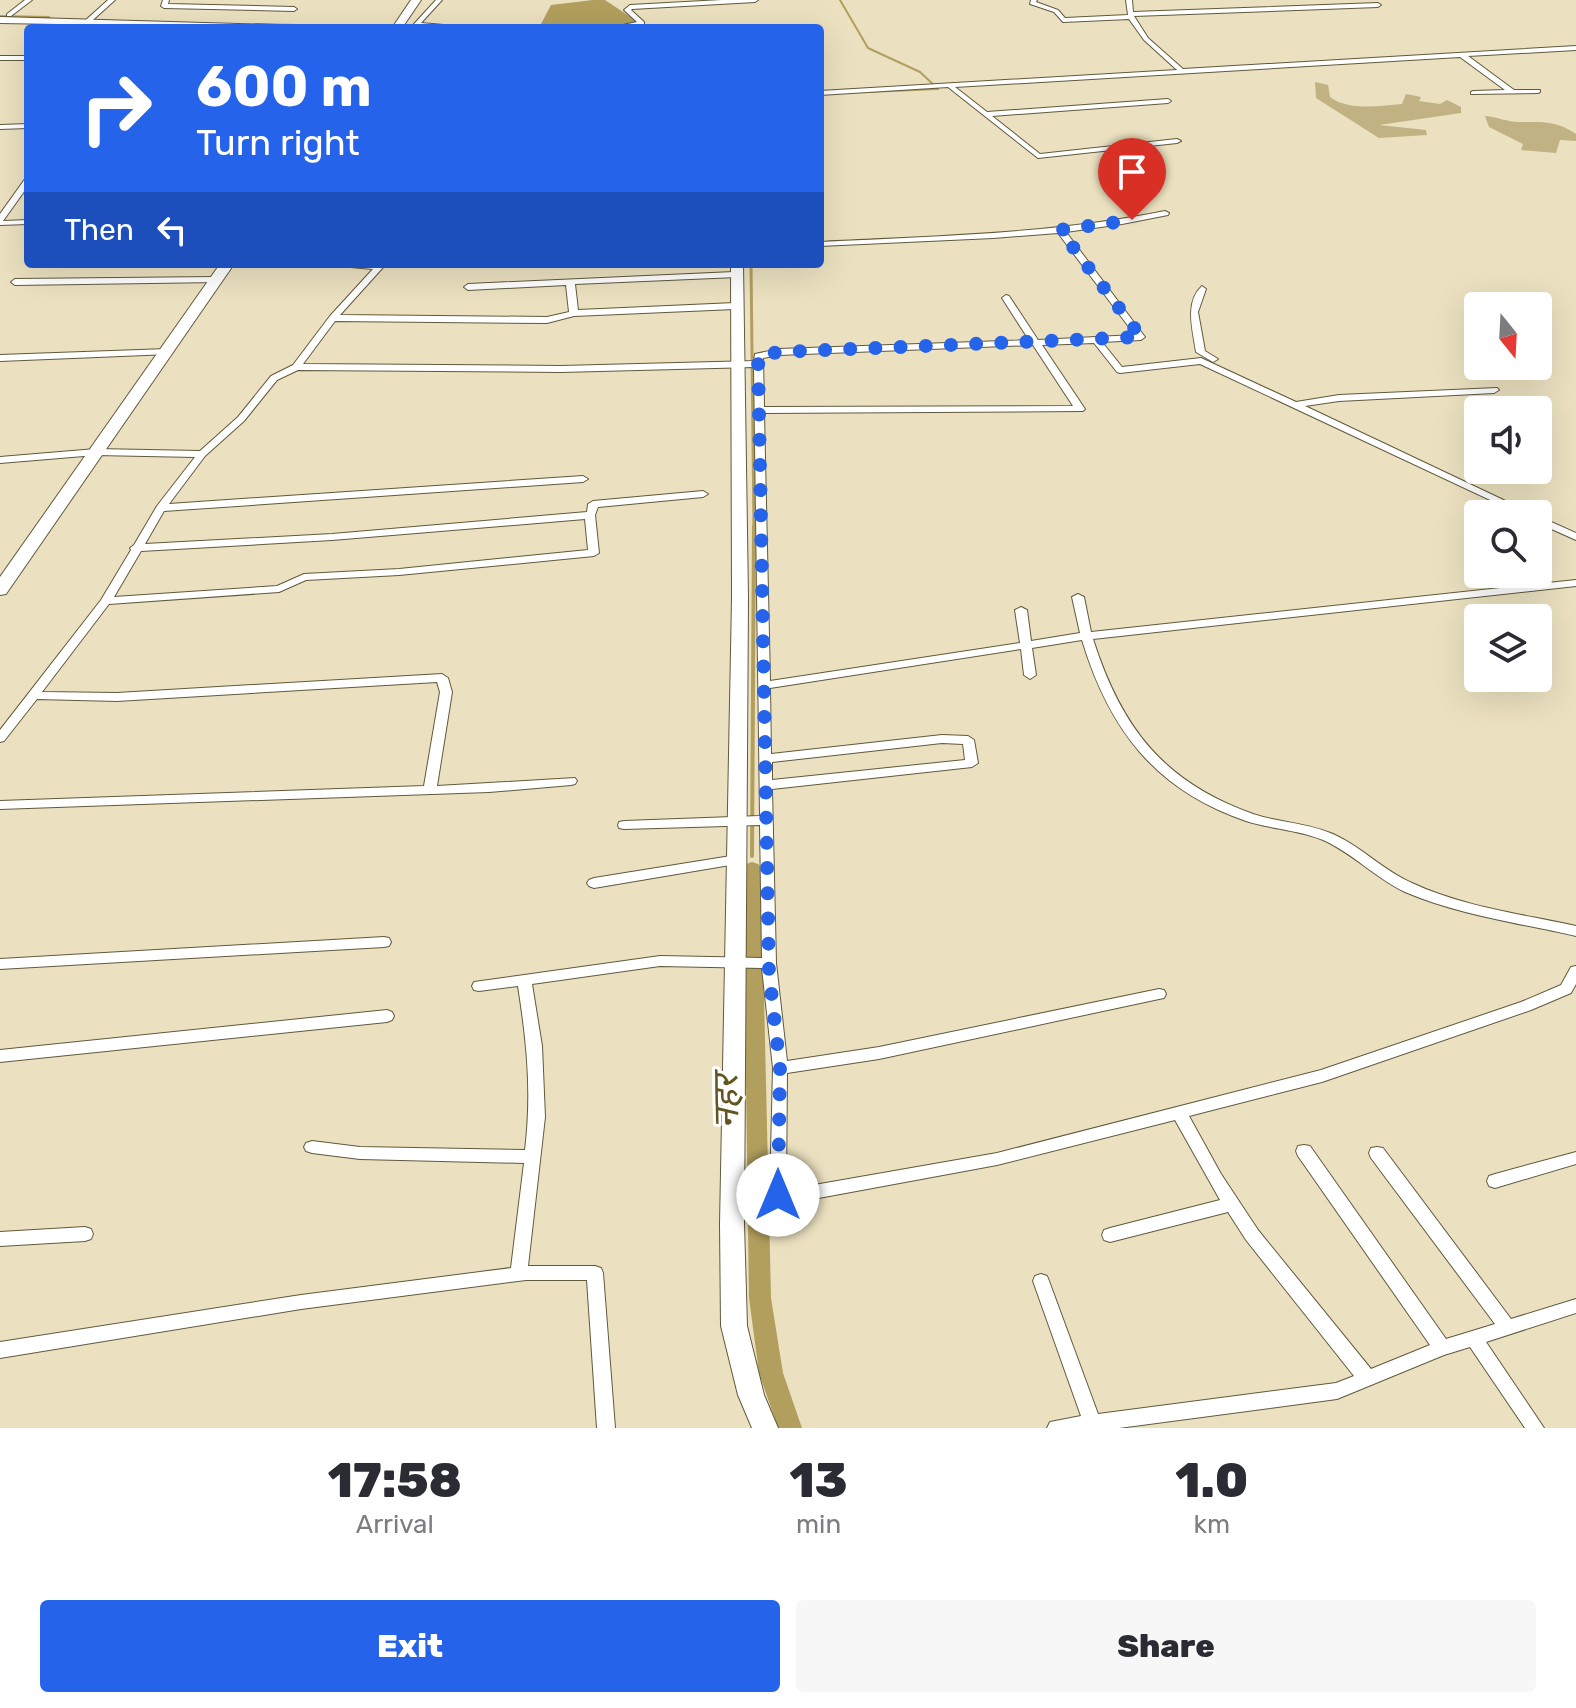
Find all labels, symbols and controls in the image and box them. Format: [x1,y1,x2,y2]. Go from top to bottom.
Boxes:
text: 600 m [196,54,372,120]
icon: right [64,56,168,160]
text: Turn right [196,121,360,164]
pin [1098,138,1166,220]
icon: arrive [1110,150,1154,194]
icon: left [150,208,194,252]
text: Then [64,212,134,248]
north arrow [1464,292,1552,380]
map controls [1464,292,1552,692]
button: sound [1464,396,1552,484]
button: search [1464,500,1552,588]
button: layers [1464,604,1552,692]
water label: नहर [703,1068,747,1129]
position arrow [736,1153,820,1237]
text: 17:58 [328,1452,462,1509]
text: 13 [790,1452,848,1509]
text: 1.0 [1175,1452,1248,1509]
text: Arrival [356,1509,434,1540]
text: min [796,1509,841,1540]
text: km [1194,1509,1230,1540]
button: Exit [40,1600,780,1692]
button: Share [796,1600,1536,1692]

